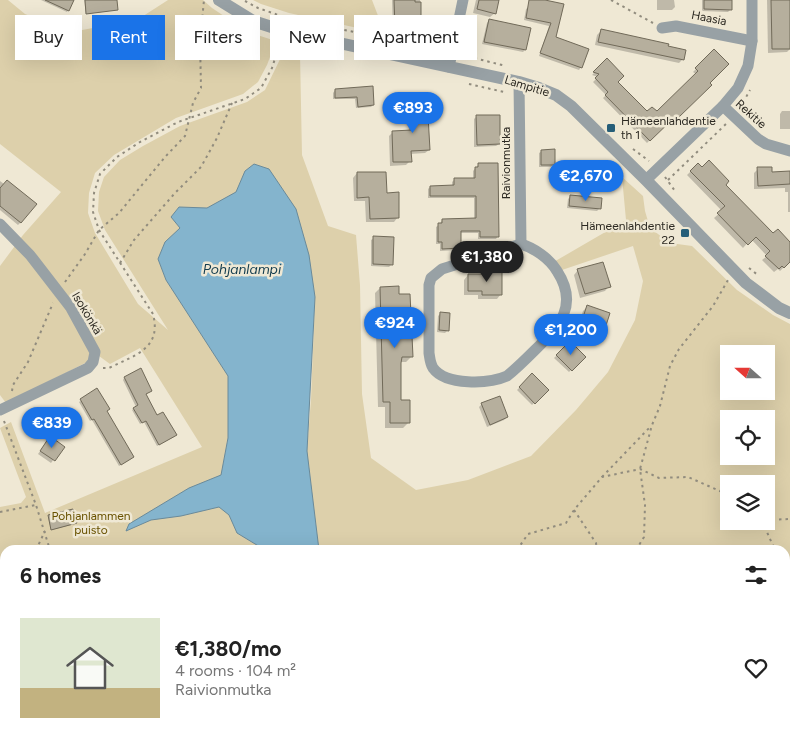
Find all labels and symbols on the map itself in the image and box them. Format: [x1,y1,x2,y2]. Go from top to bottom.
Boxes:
street label: Haasia [690,8,728,28]
street label: Lampitie [503,73,552,100]
pin: €893 [383,92,443,134]
street label: Rekitie [733,97,770,132]
place label: Hämeenlahdentie th 1 [621,114,716,142]
marker: Hämeenlahdentie th 1 [605,122,617,134]
street label: Raivionmutka [499,127,513,199]
pin: €2,670 [545,160,627,202]
place label: Hämeenlahdentie 22 [580,219,675,247]
marker: Hämeenlahdentie 22 [679,227,691,239]
pin: €1,380 [446,240,528,283]
water label: Pohjanlampi [203,261,282,278]
street label: Isokönkä [69,289,105,337]
pin: €924 [365,306,425,349]
pin: €1,200 [530,314,612,356]
north arrow [720,345,775,400]
pin: €839 [22,406,82,449]
park label: Pohjanlammen puisto [52,509,131,537]

